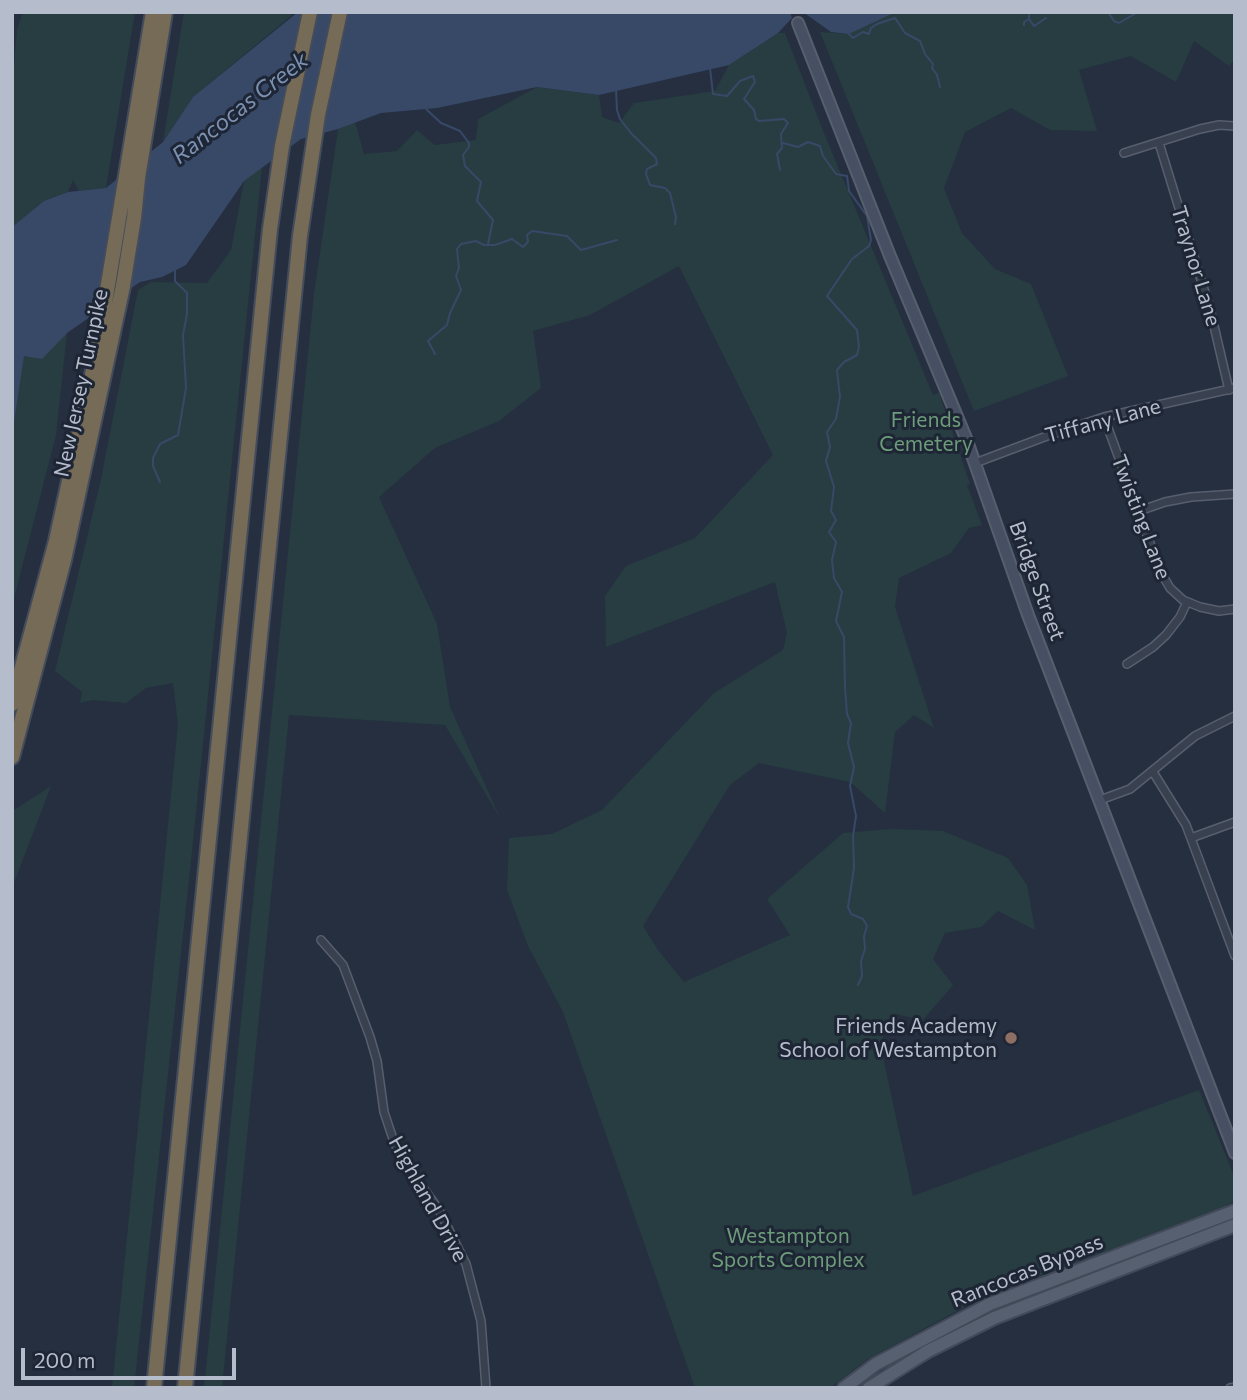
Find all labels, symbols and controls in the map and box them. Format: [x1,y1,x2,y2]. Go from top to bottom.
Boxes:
water label: Rancocas Creek [166,46,314,170]
street label: Traynor Lane [1166,203,1226,329]
street label: New Jersey Turnpike [49,287,113,479]
street label: Tiffany Lane [1042,393,1164,449]
park label: Friends Cemetery [879,407,973,457]
street label: Twisting Lane [1106,451,1176,583]
street label: Bridge Street [1004,518,1070,644]
place label: Friends Academy School of Westampton [779,1013,997,1063]
marker: Friends Academy School of Westampton [1003,1030,1019,1046]
street label: Highland Drive [383,1132,473,1266]
park label: Westampton Sports Complex [711,1223,865,1273]
street label: Rancocas Bypass [947,1229,1107,1313]
scale bar [24,1334,240,1378]
text: 200 m [34,1347,95,1372]

